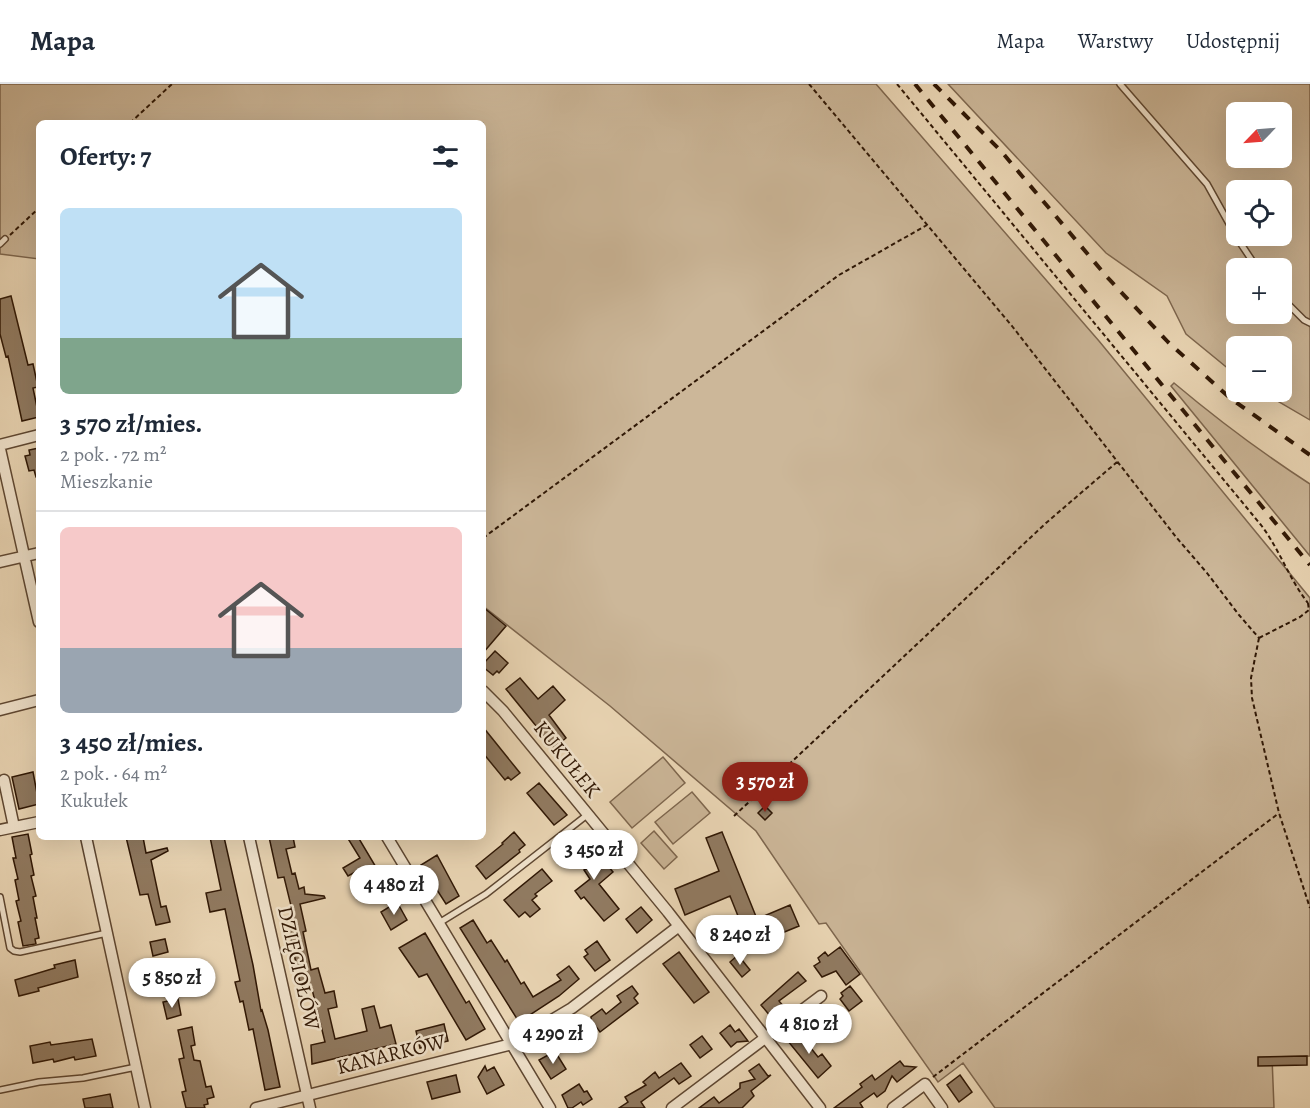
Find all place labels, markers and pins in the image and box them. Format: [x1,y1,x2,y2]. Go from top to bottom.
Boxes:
pin: 3 570 zł [703,762,827,813]
pin: 3 450 zł [532,830,656,881]
pin: 4 480 zł [332,865,456,916]
pin: 8 240 zł [678,915,802,966]
pin: 5 850 zł [110,958,234,1009]
pin: 4 810 zł [747,1004,871,1055]
pin: 4 290 zł [491,1014,615,1065]

